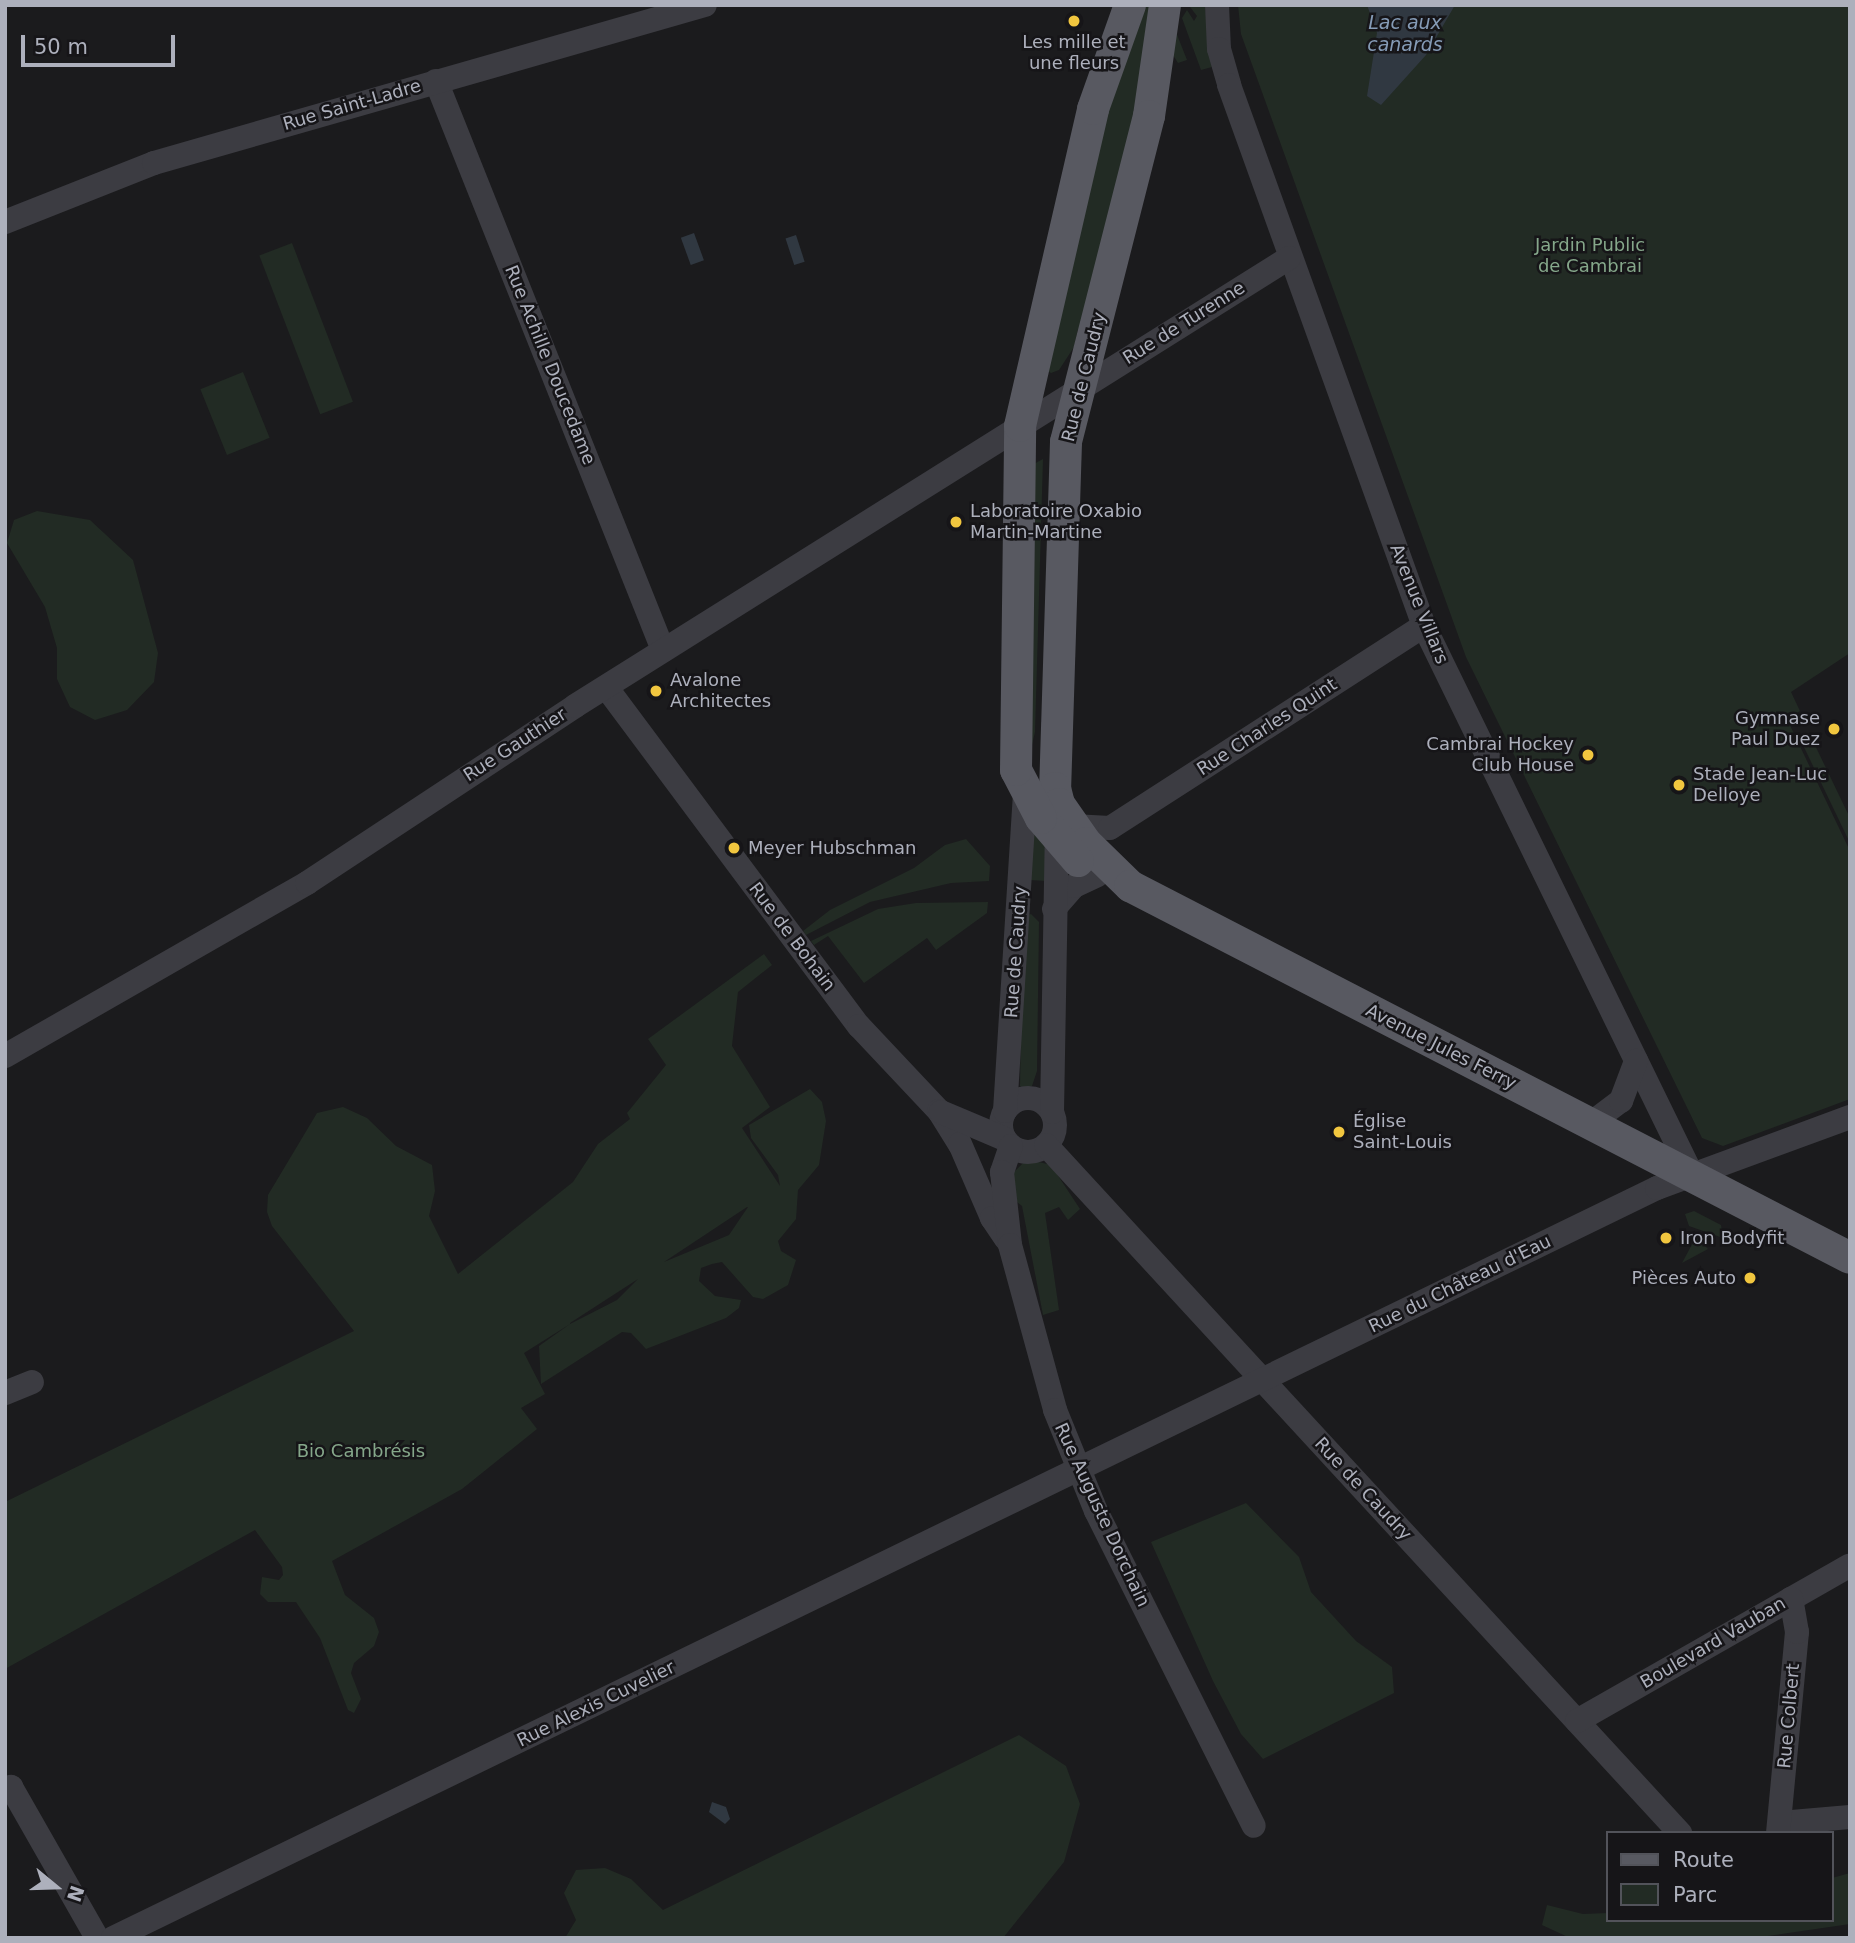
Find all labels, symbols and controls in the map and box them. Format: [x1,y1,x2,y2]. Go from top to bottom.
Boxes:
water label: Lac aux canards [1367,12,1443,56]
marker: Les mille et une fleurs [1066,13,1082,29]
scale bar [24,21,178,65]
place label: Les mille et une fleurs [1022,32,1126,74]
text: 50 m [34,35,88,59]
street label: Rue Saint-Ladre [280,75,424,135]
park label: Jardin Public de Cambrai [1535,235,1645,278]
street label: Rue Achille Doucedame [500,262,600,468]
street label: Rue de Turenne [1119,277,1249,369]
street label: Rue de Caudry [1057,310,1111,444]
place label: Laboratoire Oxabio Martin-Martine [970,501,1142,544]
marker: Laboratoire Oxabio Martin-Martine [948,514,964,530]
street label: Avenue Villars [1385,541,1453,667]
place label: Avalone Architectes [670,670,771,712]
street label: Rue Charles Quint [1193,674,1341,780]
marker: Avalone Architectes [648,683,664,699]
street label: Rue Gauthier [460,704,570,786]
place label: Gymnase Paul Duez [1731,708,1820,750]
marker: Gymnase Paul Duez [1826,721,1842,737]
place label: Cambrai Hockey Club House [1426,734,1574,776]
marker: Cambrai Hockey Club House [1580,747,1596,763]
place label: Stade Jean-Luc Delloye [1693,764,1827,806]
marker: Stade Jean-Luc Delloye [1671,777,1687,793]
place label: Meyer Hubschman [748,837,916,859]
marker: Meyer Hubschman [726,840,742,856]
street label: Rue de Bohain [744,878,840,996]
street label: Rue de Caudry [1001,885,1031,1019]
street label: Avenue Jules Ferry [1362,1000,1520,1094]
place label: Église Saint-Louis [1353,1111,1452,1154]
marker: Église Saint-Louis [1331,1124,1347,1140]
place label: Iron Bodyfit [1680,1227,1784,1249]
street label: Rue du Château d'Eau [1365,1230,1555,1338]
marker: Iron Bodyfit [1658,1230,1674,1246]
place label: Pièces Auto [1632,1267,1736,1289]
marker: Pièces Auto [1742,1270,1758,1286]
street label: Rue Auguste Dorchain [1050,1420,1154,1610]
street label: Rue de Caudry [1310,1433,1416,1545]
park label: Bio Cambrésis [297,1440,425,1462]
street label: Boulevard Vauban [1637,1593,1789,1693]
street label: Rue Alexis Cuvelier [514,1656,678,1752]
street label: Rue Colbert [1774,1663,1804,1769]
legend [1606,1831,1834,1922]
text: Route [1673,1848,1734,1872]
north arrow [21,1852,91,1922]
text: N [63,1883,89,1905]
text: Parc [1673,1883,1717,1907]

